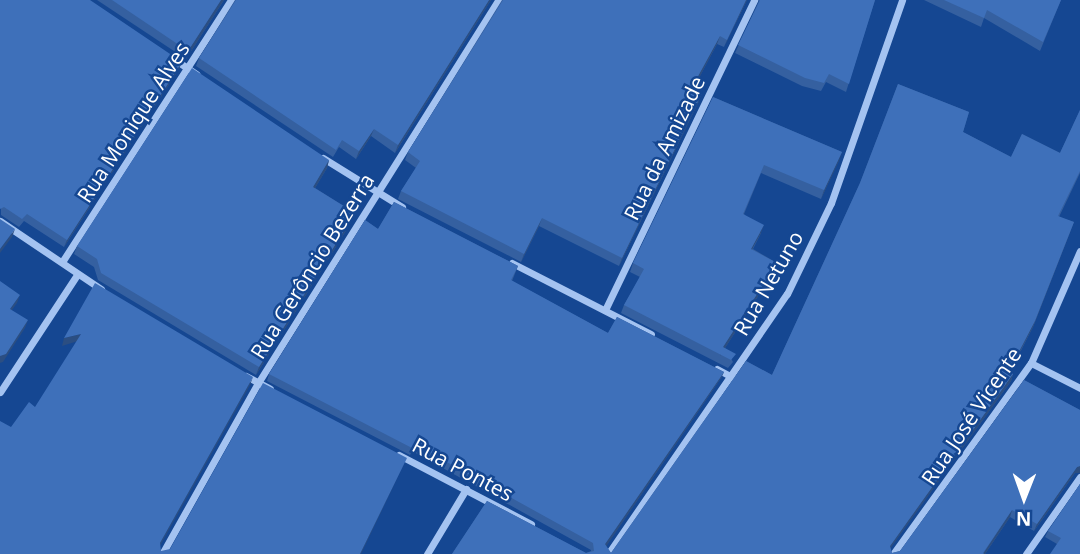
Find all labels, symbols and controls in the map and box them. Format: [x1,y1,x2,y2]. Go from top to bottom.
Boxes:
street label: Rua Monique Alves [72,37,194,207]
street label: Rua da Amizade [618,72,710,224]
street label: Rua Gerôncio Bezerra [245,169,379,363]
street label: Rua Netuno [728,226,808,340]
street label: Rua José Vicente [916,342,1026,490]
street label: Rua Pontes [408,432,518,506]
north arrow [989,463,1059,533]
text: N [1016,506,1032,532]

